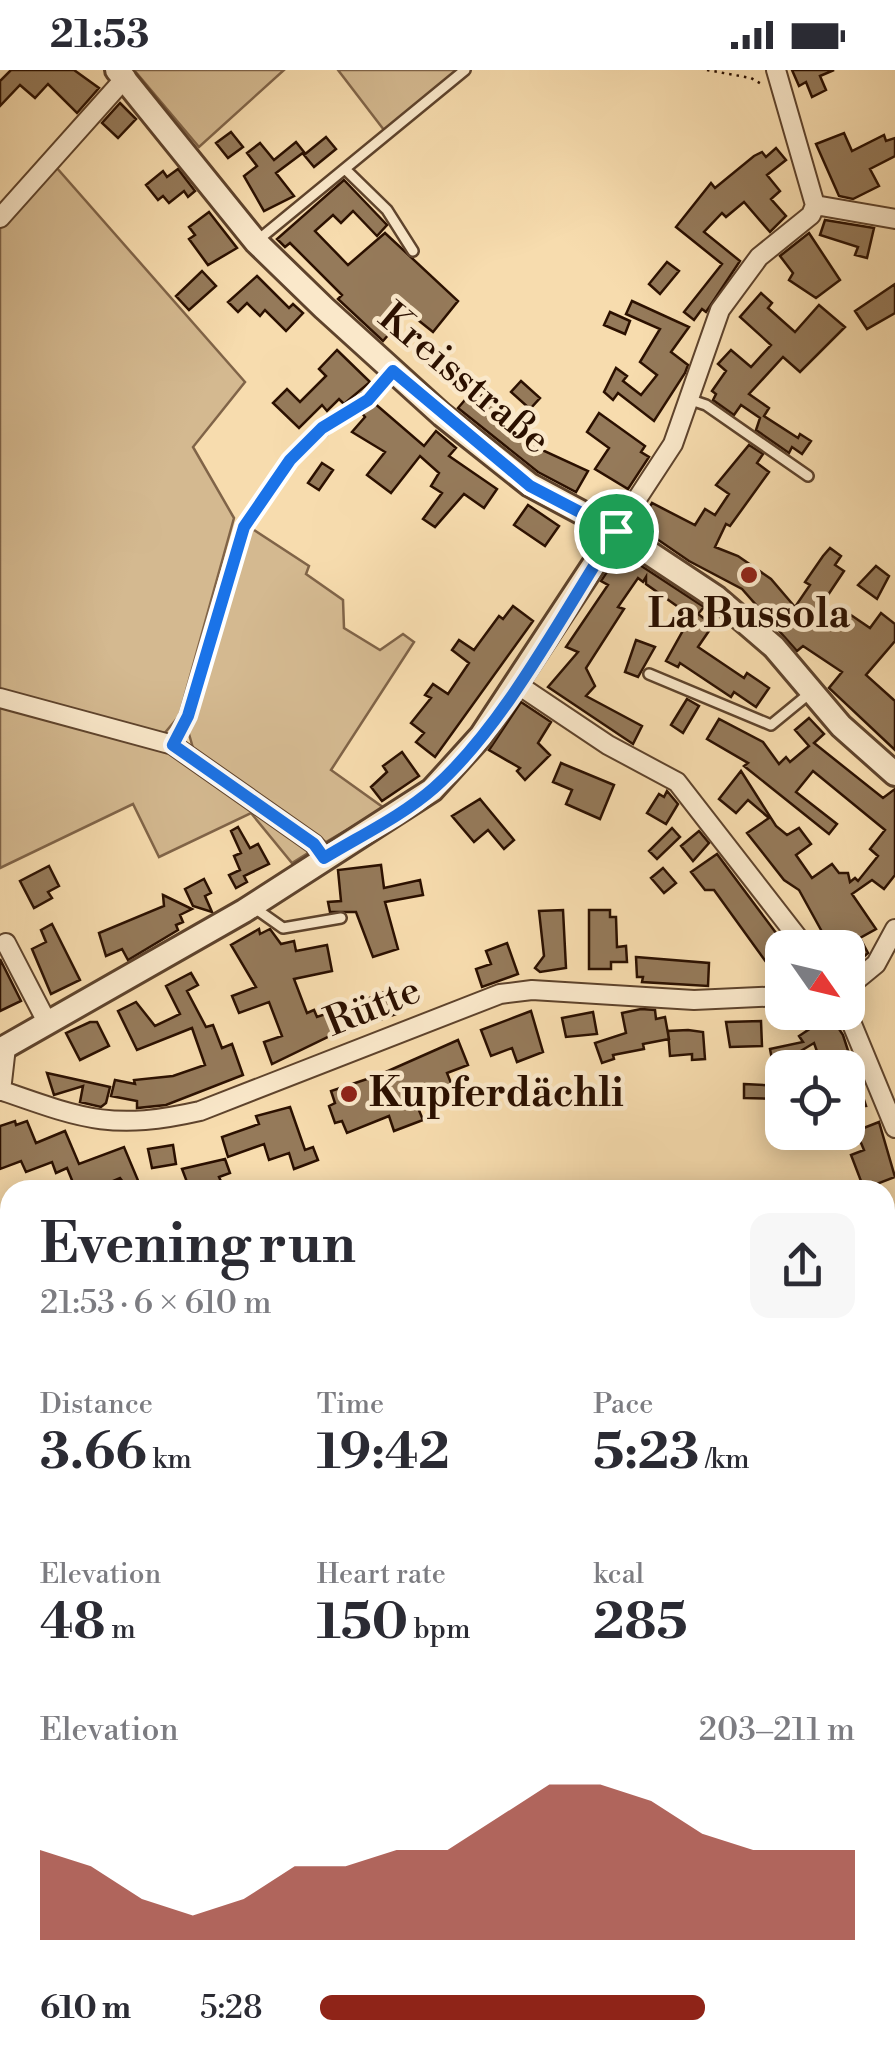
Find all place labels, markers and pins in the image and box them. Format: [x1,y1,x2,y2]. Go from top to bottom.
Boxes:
pin [574,489,659,574]
marker: La Bussola [738,564,760,586]
place label: La Bussola [648,590,851,640]
place label: Kupferdächli [369,1069,624,1119]
marker: Kupferdächli [338,1083,360,1105]

